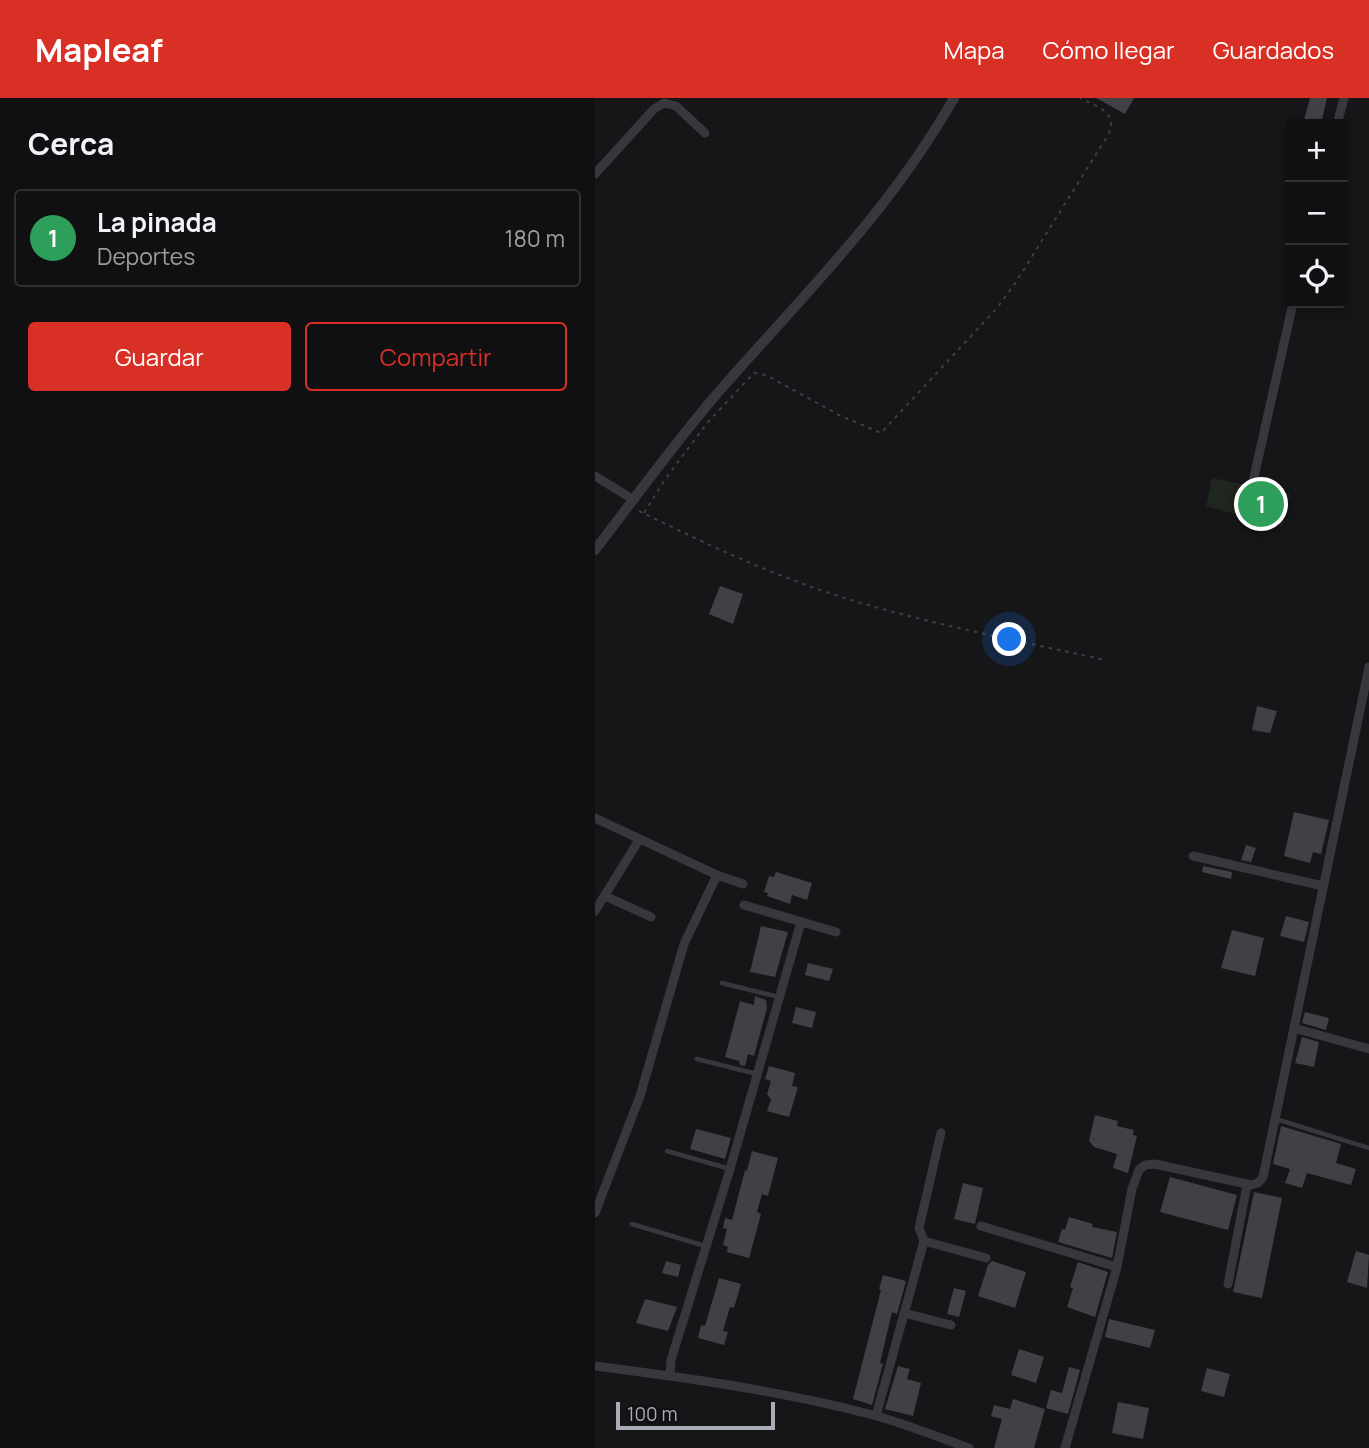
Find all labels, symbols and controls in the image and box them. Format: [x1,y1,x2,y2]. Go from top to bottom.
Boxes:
text: Mapleaf [35,27,163,72]
text: Mapa [944,33,1005,66]
text: Cómo llegar [1043,33,1175,66]
text: Guardados [1213,33,1334,66]
map controls [1285,119,1348,308]
button: + [1285,119,1348,182]
text: Cerca [28,123,114,164]
button: − [1285,182,1348,245]
text: La pinada [97,204,217,240]
text: 1 [48,222,58,254]
text: 180 m [505,222,565,254]
text: Deportes [97,240,195,272]
button: locate [1285,245,1348,308]
button: Guardar [28,322,291,391]
button: Compartir [305,322,567,391]
pin: 1 [1238,478,1284,530]
your location [992,622,1026,656]
scale bar [616,1399,775,1431]
text: 100 m [627,1401,678,1427]

